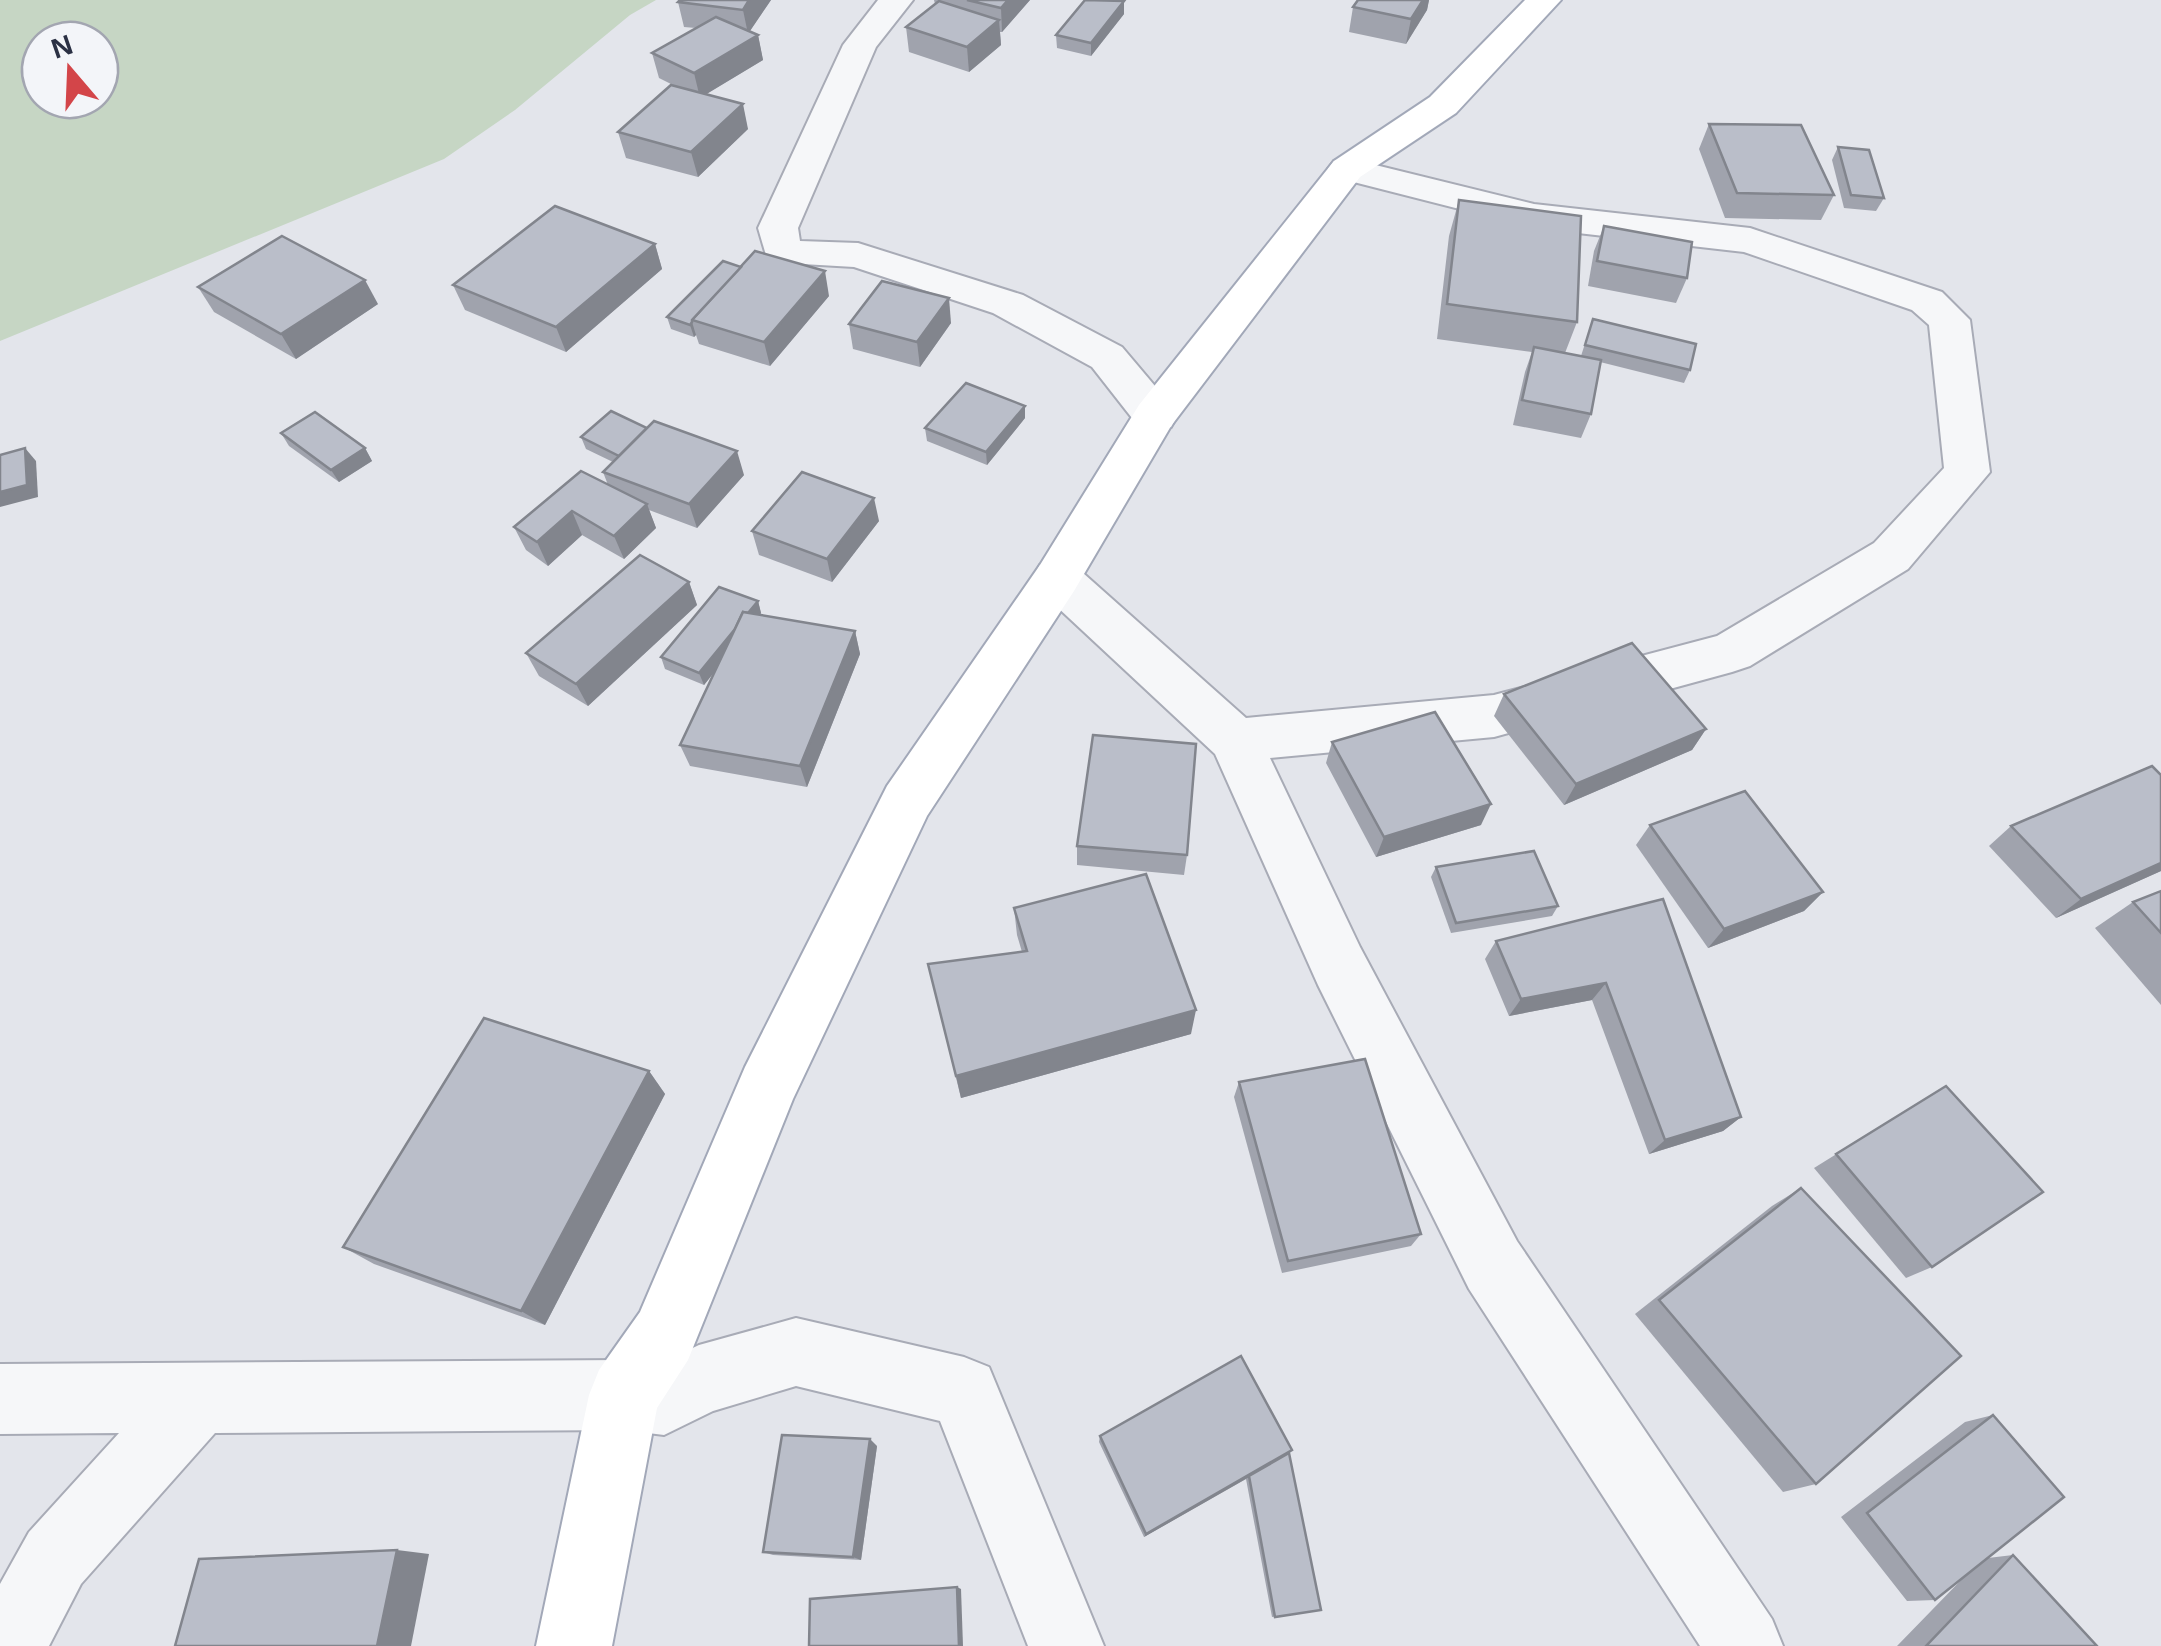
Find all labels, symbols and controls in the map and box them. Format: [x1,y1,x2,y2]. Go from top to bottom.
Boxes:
north arrow [20,20,120,120]
text: N [47,29,77,65]

